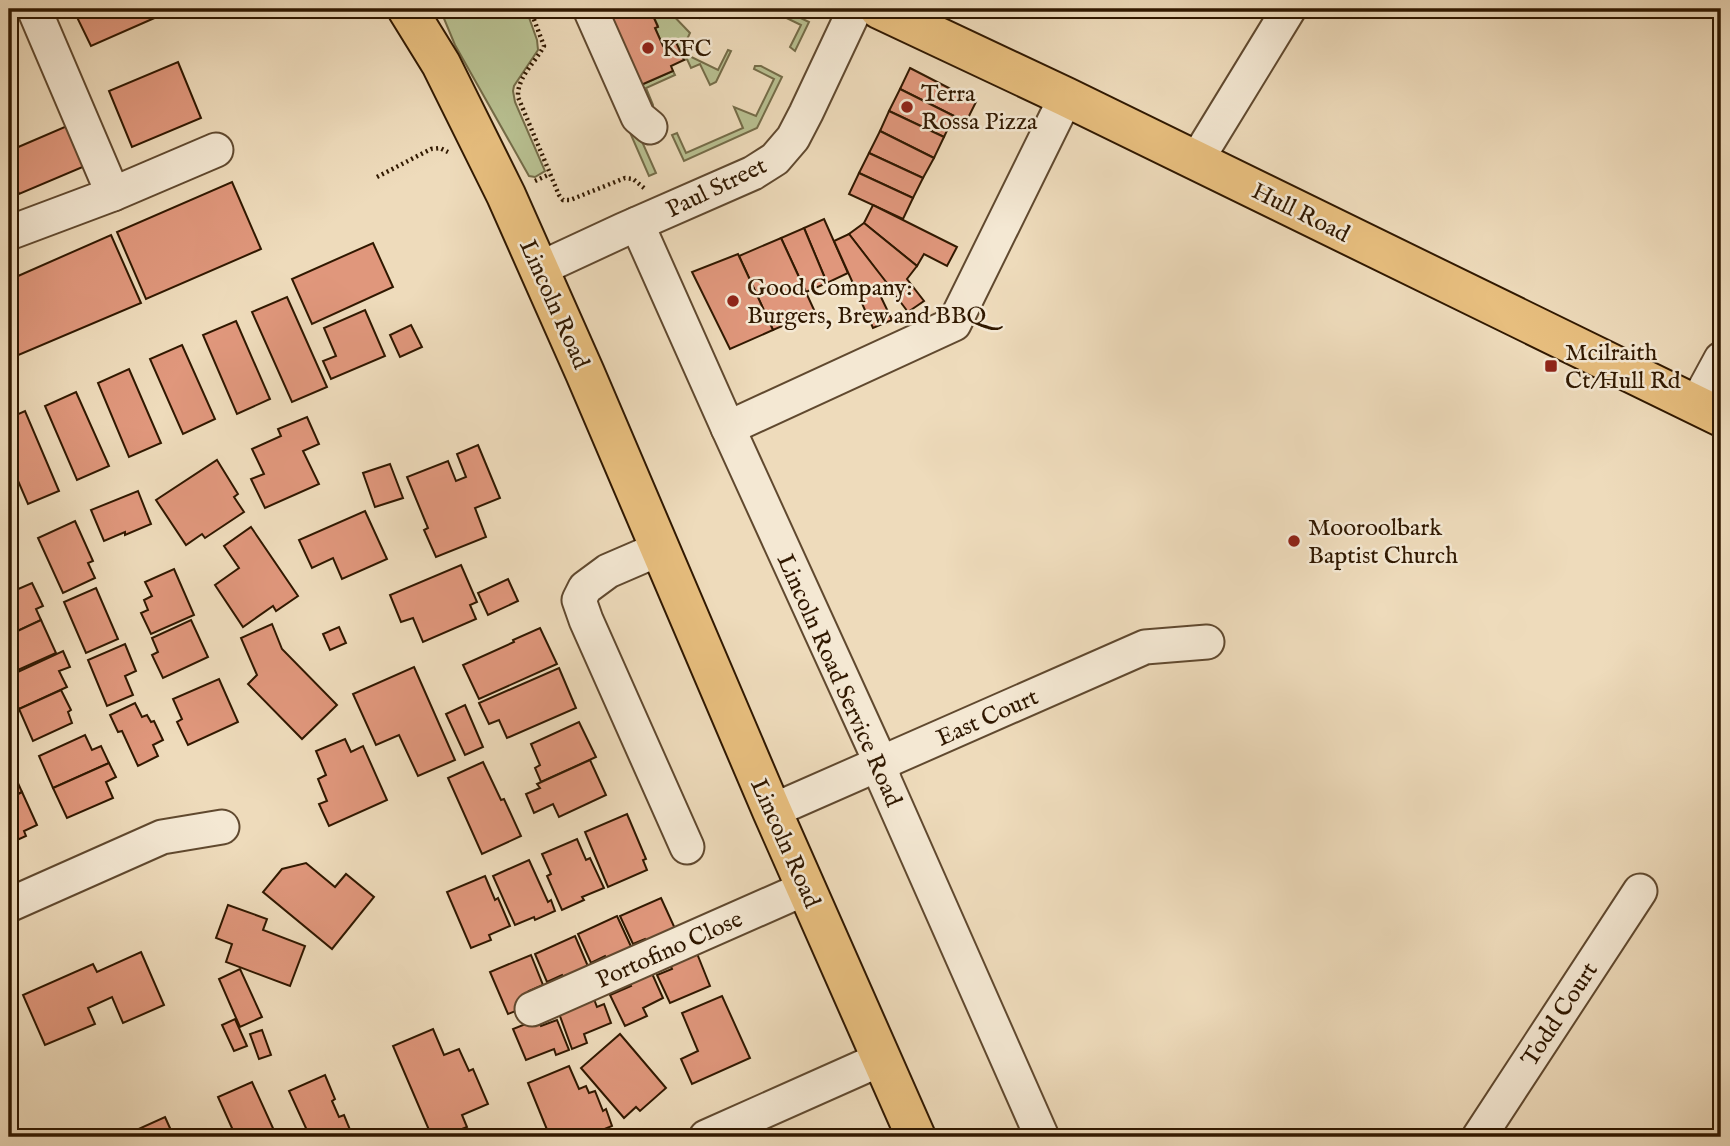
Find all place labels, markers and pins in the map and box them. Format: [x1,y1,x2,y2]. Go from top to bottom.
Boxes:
place label: KFC [662,34,712,65]
marker: KFC [640,40,656,56]
place label: Terra Rossa Pizza [921,79,1038,138]
marker: Terra Rossa Pizza [899,99,915,115]
place label: Good Company: Burgers, Brew and BBQ [747,273,1004,332]
marker: Good Company: Burgers, Brew and BBQ [725,293,741,309]
place label: Mcilraith Ct/Hull Rd [1565,338,1681,397]
marker: Mcilraith Ct/Hull Rd [1543,358,1559,374]
place label: Mooroolbark Baptist Church [1308,513,1458,572]
marker: Mooroolbark Baptist Church [1286,533,1302,549]

